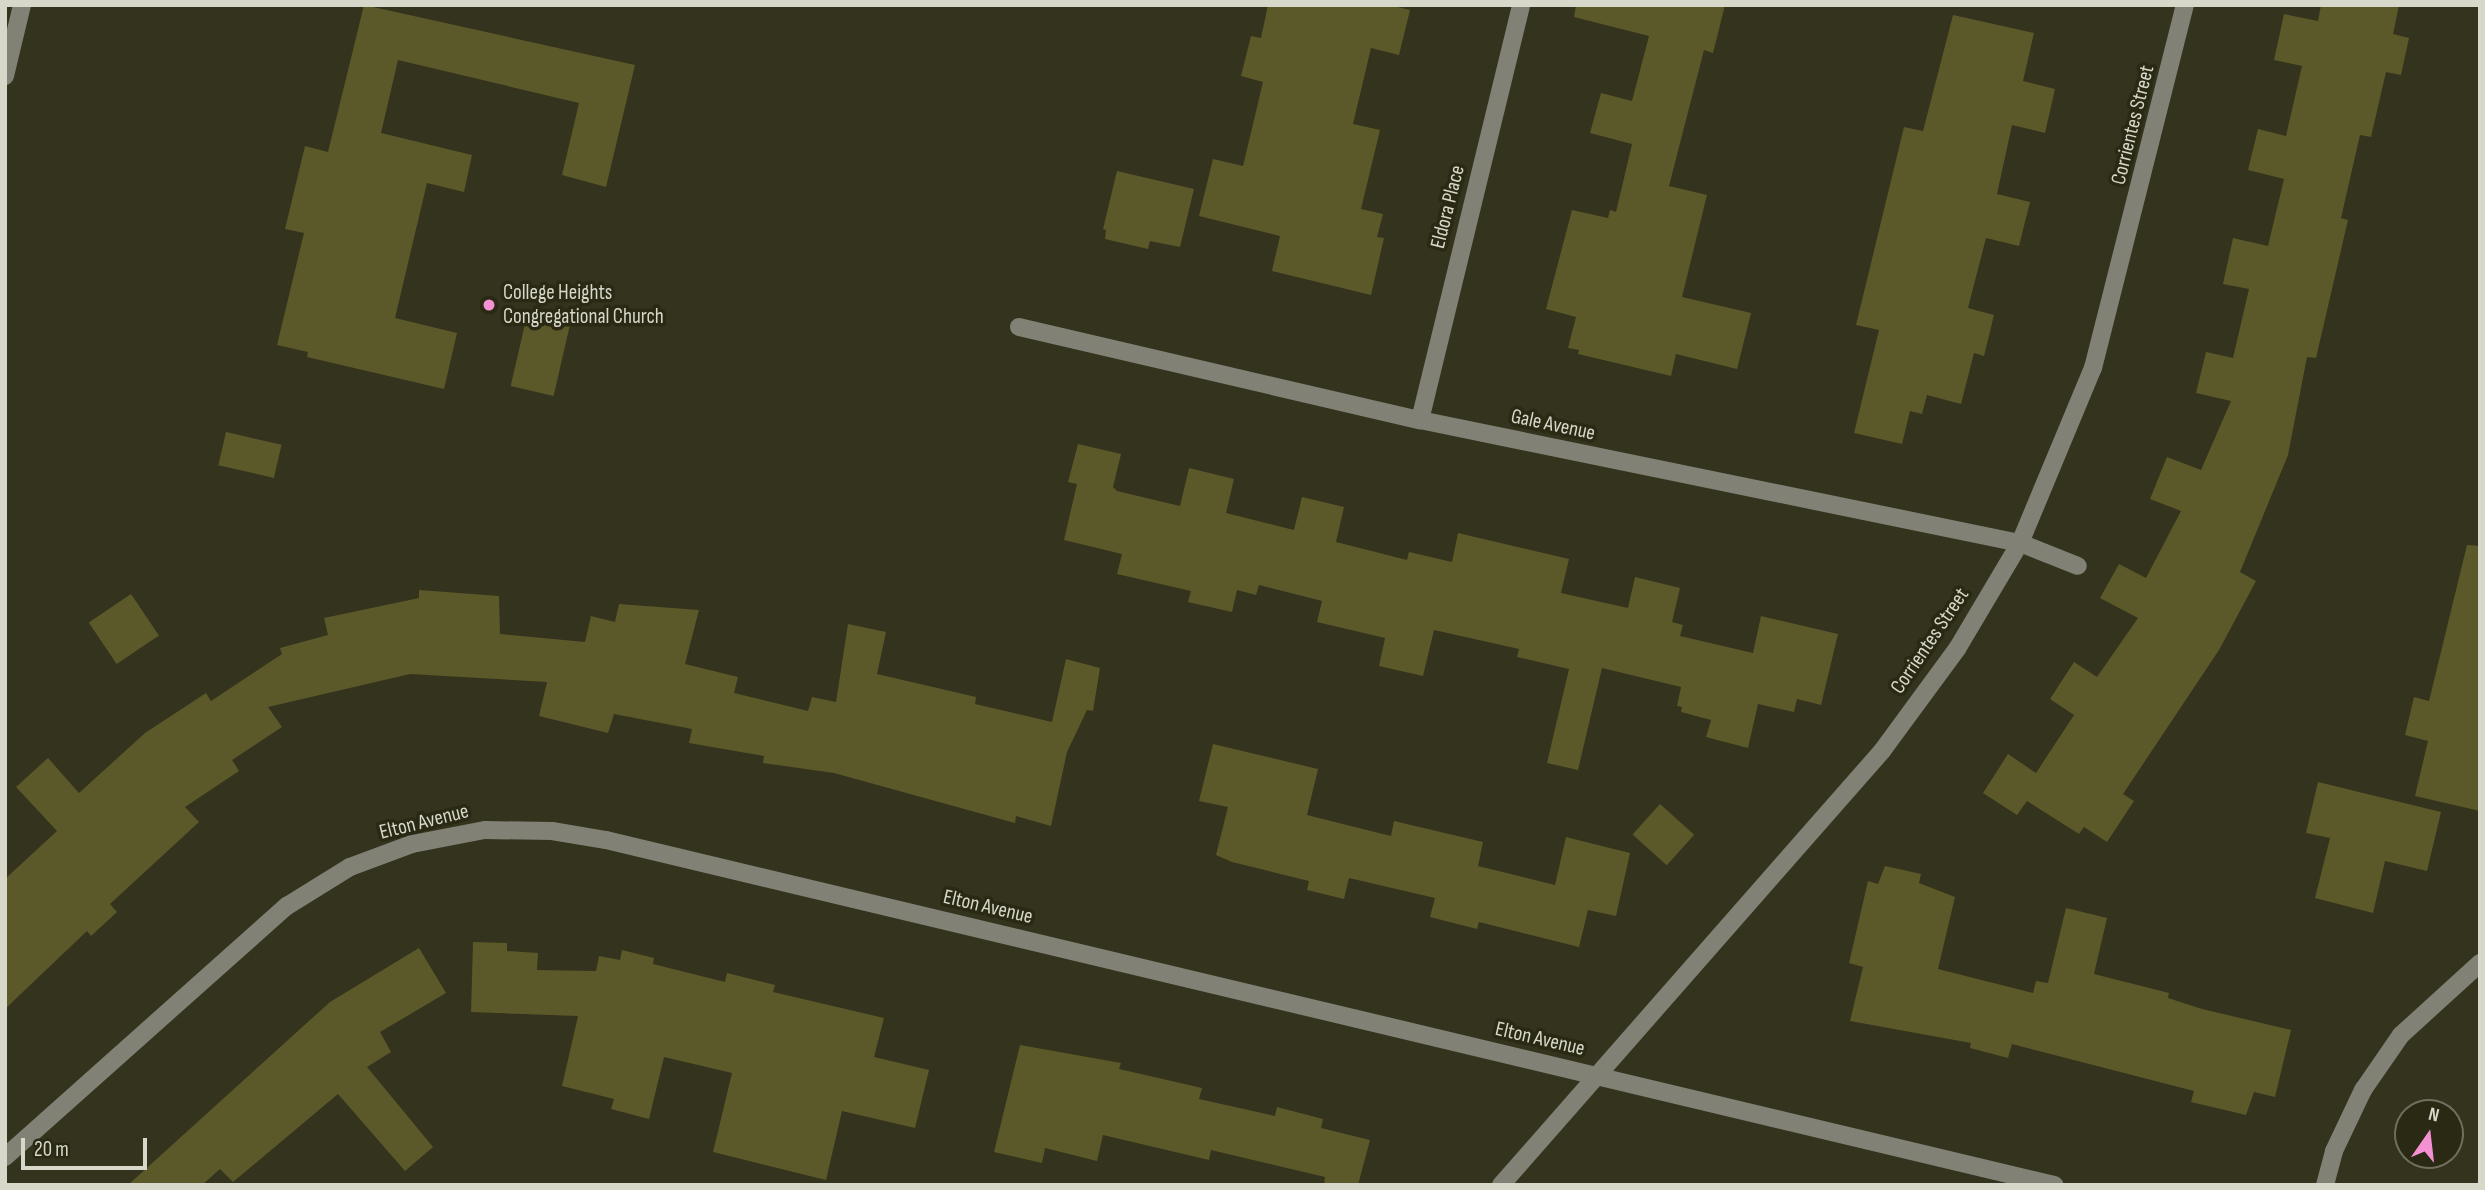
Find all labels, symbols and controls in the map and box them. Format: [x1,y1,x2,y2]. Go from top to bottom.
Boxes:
street label: Corrientes Street [2106,63,2160,187]
street label: Eldora Place [1426,163,1470,251]
place label: College Heights Congregational Church [503,280,664,330]
marker: College Heights Congregational Church [481,297,497,313]
street label: Gale Avenue [1509,404,1597,446]
street label: Corrientes Street [1885,583,1975,699]
street label: Elton Avenue [377,799,471,845]
street label: Elton Avenue [941,884,1035,930]
street label: Elton Avenue [1493,1016,1587,1062]
north arrow [2394,1099,2464,1169]
text: N [2426,1103,2441,1127]
scale bar [24,1124,150,1168]
text: 20 m [34,1137,69,1162]

